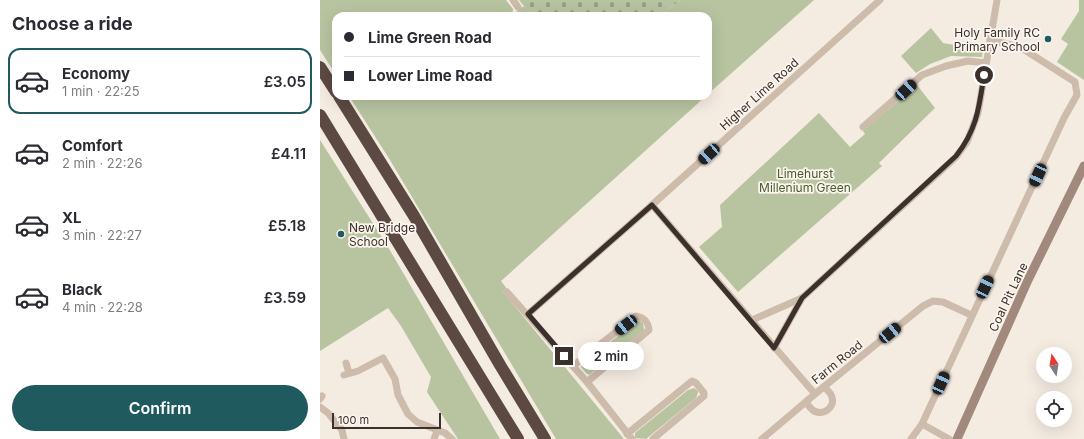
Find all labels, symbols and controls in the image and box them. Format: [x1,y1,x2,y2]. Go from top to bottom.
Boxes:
text: Choose a ride [12,13,133,34]
place label: Holy Family RC Primary School [954,25,1040,54]
text: Lime Green Road [368,28,492,47]
marker: Holy Family RC Primary School [1043,34,1053,44]
street label: Higher Lime Road [717,55,801,133]
icon: car [14,63,50,99]
text: Economy [62,64,130,83]
text: Lower Lime Road [368,66,493,85]
route start [975,66,993,84]
text: £3.05 [264,72,306,91]
car [893,77,919,103]
text: 1 min · 22:25 [62,83,140,99]
icon: car [14,135,50,171]
text: Comfort [62,136,123,155]
car [696,142,722,166]
text: £4.11 [271,144,306,163]
text: 2 min · 22:26 [62,155,142,171]
car [1027,162,1049,188]
park label: Limehurst Millenium Green [759,166,851,195]
icon: car [14,207,50,243]
text: XL [62,208,82,227]
text: £5.18 [268,216,306,235]
place label: New Bridge School [349,220,415,249]
text: 3 min · 22:27 [62,227,142,243]
marker: New Bridge School [336,229,346,239]
street label: Coal Pit Lane [985,260,1031,334]
car [974,274,996,300]
icon: car [14,279,50,315]
text: Black [62,280,102,299]
text: £3.59 [264,288,306,307]
text: 4 min · 22:28 [62,299,143,315]
car [613,313,639,337]
car [877,321,903,345]
street label: Farm Road [809,337,865,387]
callout: 2 min [578,342,644,370]
route end [555,347,573,365]
north arrow [1036,347,1072,383]
map controls [1036,347,1072,427]
text: 2 min [594,348,628,364]
car [931,370,951,396]
button: Confirm [12,385,308,431]
button: locate [1036,391,1072,427]
scale bar [332,411,441,430]
text: 100 m [338,413,369,427]

